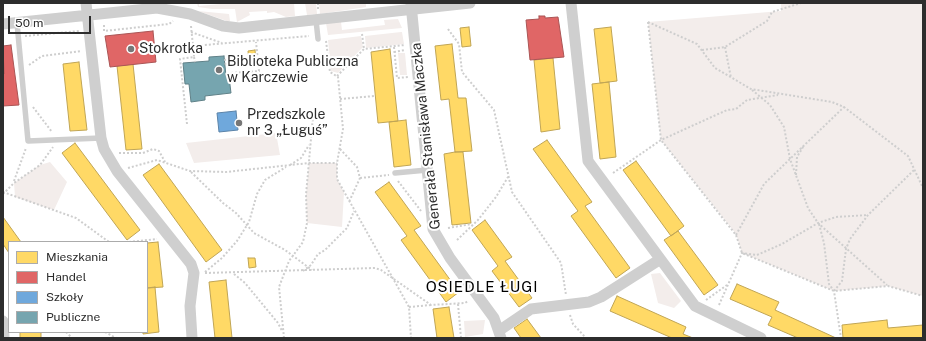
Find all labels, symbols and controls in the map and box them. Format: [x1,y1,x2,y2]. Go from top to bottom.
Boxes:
scale bar [10,8,93,34]
text: 50 m [15,16,43,30]
place label: Stokrotka [139,41,203,57]
street label: Generała Stanisława Maczka [408,42,444,230]
marker: Stokrotka [126,44,136,54]
place label: Biblioteka Publiczna w Karczewie [227,54,359,86]
marker: Biblioteka Publiczna w Karczewie [214,65,224,75]
place label: Przedszkole nr 3 „Ługuś” [247,107,328,140]
marker: Przedszkole nr 3 „Ługuś” [234,118,244,128]
legend [8,241,148,333]
text: Mieszkania [46,250,108,264]
text: Handel [46,270,86,284]
district label: OSIEDLE ŁUGI [426,278,538,296]
text: Szkoły [46,290,83,304]
text: Publiczne [46,310,100,324]

